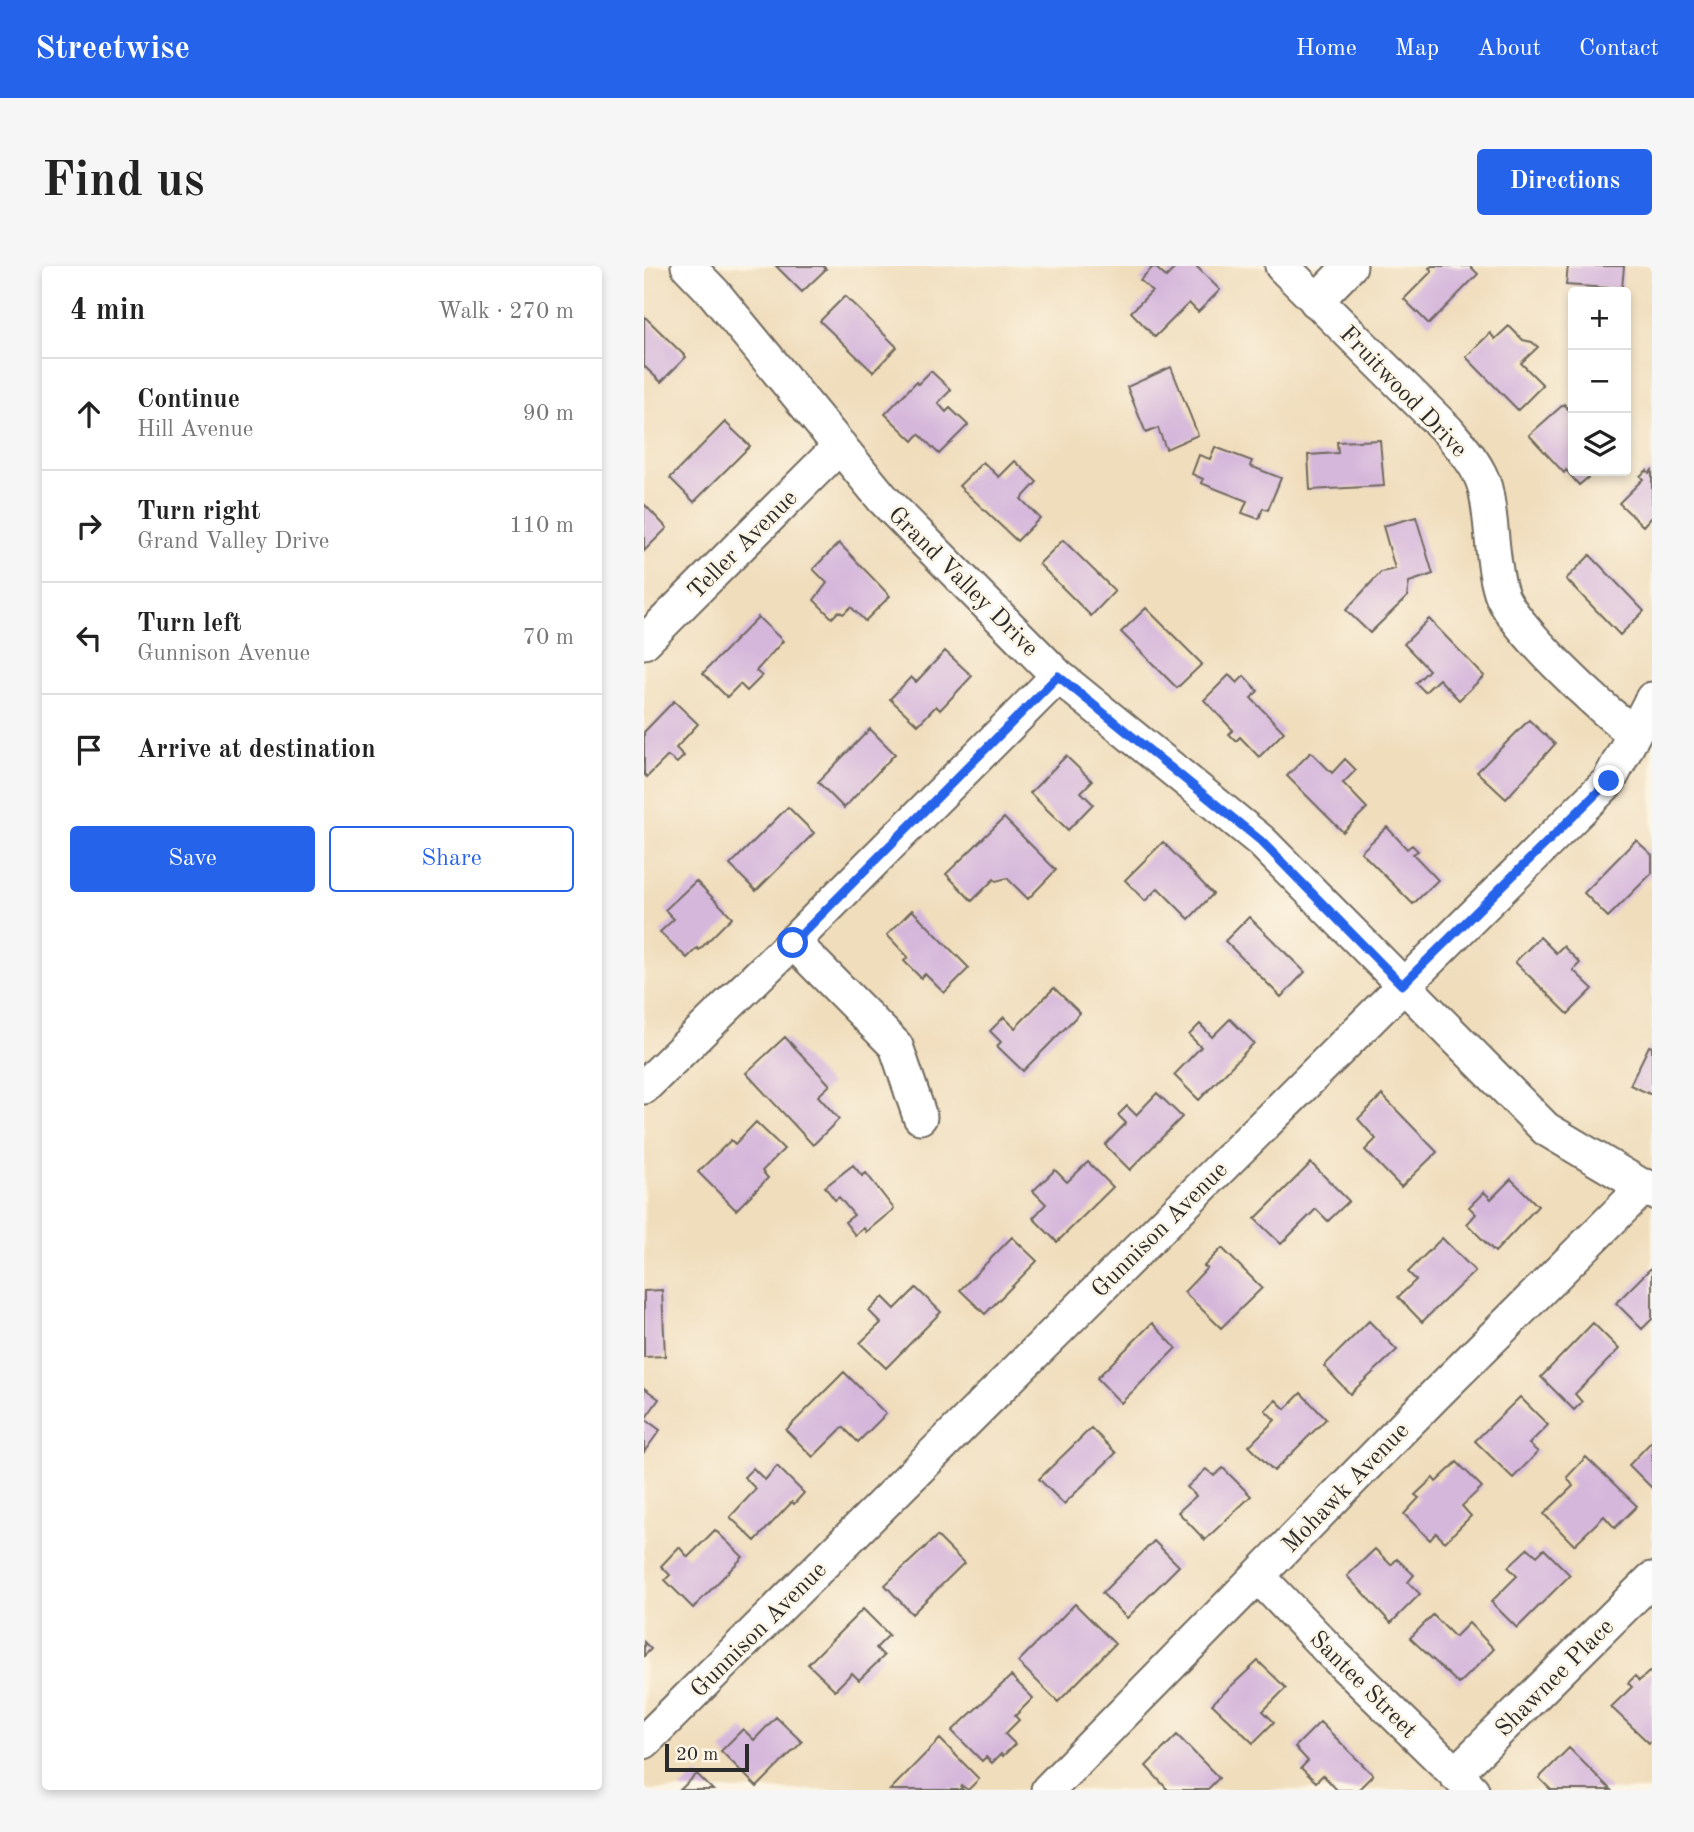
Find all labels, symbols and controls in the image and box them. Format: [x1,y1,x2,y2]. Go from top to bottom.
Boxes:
text: Streetwise [35,33,190,66]
text: Home [1296,37,1357,61]
text: Map [1395,37,1439,61]
text: About [1477,37,1541,61]
text: Contact [1579,37,1659,61]
button: Directions [1477,149,1652,215]
text: Find us [42,158,205,207]
map controls [1568,287,1631,476]
button: + [1568,287,1631,350]
text: 4 min [70,296,145,326]
text: Walk · 270 m [438,300,574,323]
street label: Fruitwood Drive [1334,322,1471,463]
button: − [1568,350,1631,413]
text: Continue [137,387,240,413]
icon: ahead [70,395,108,433]
text: 90 m [523,402,574,425]
button: layers [1568,413,1631,476]
text: Hill Avenue [137,418,253,441]
street label: Teller Avenue [684,486,803,605]
text: Turn right [137,499,260,525]
street label: Grand Valley Drive [883,503,1042,662]
icon: right [70,507,108,545]
text: 110 m [509,514,574,537]
text: Grand Valley Drive [137,530,329,553]
text: Turn left [137,611,242,637]
icon: left [70,619,108,657]
text: 70 m [523,626,574,649]
text: Gunnison Avenue [137,642,310,665]
icon: arrive [70,731,108,769]
text: Arrive at destination [137,737,376,763]
route end [1593,765,1624,796]
button: Save [70,826,315,892]
button: Share [329,826,574,892]
route start [777,927,808,958]
street label: Gunnison Avenue [1088,1158,1233,1303]
street label: Mohawk Avenue [1279,1419,1414,1558]
street label: Gunnison Avenue [687,1558,832,1703]
street label: Shawnee Place [1492,1615,1619,1742]
street label: Santee Street [1304,1627,1421,1744]
scale bar [665,1741,749,1773]
text: 20 m [676,1746,718,1765]

